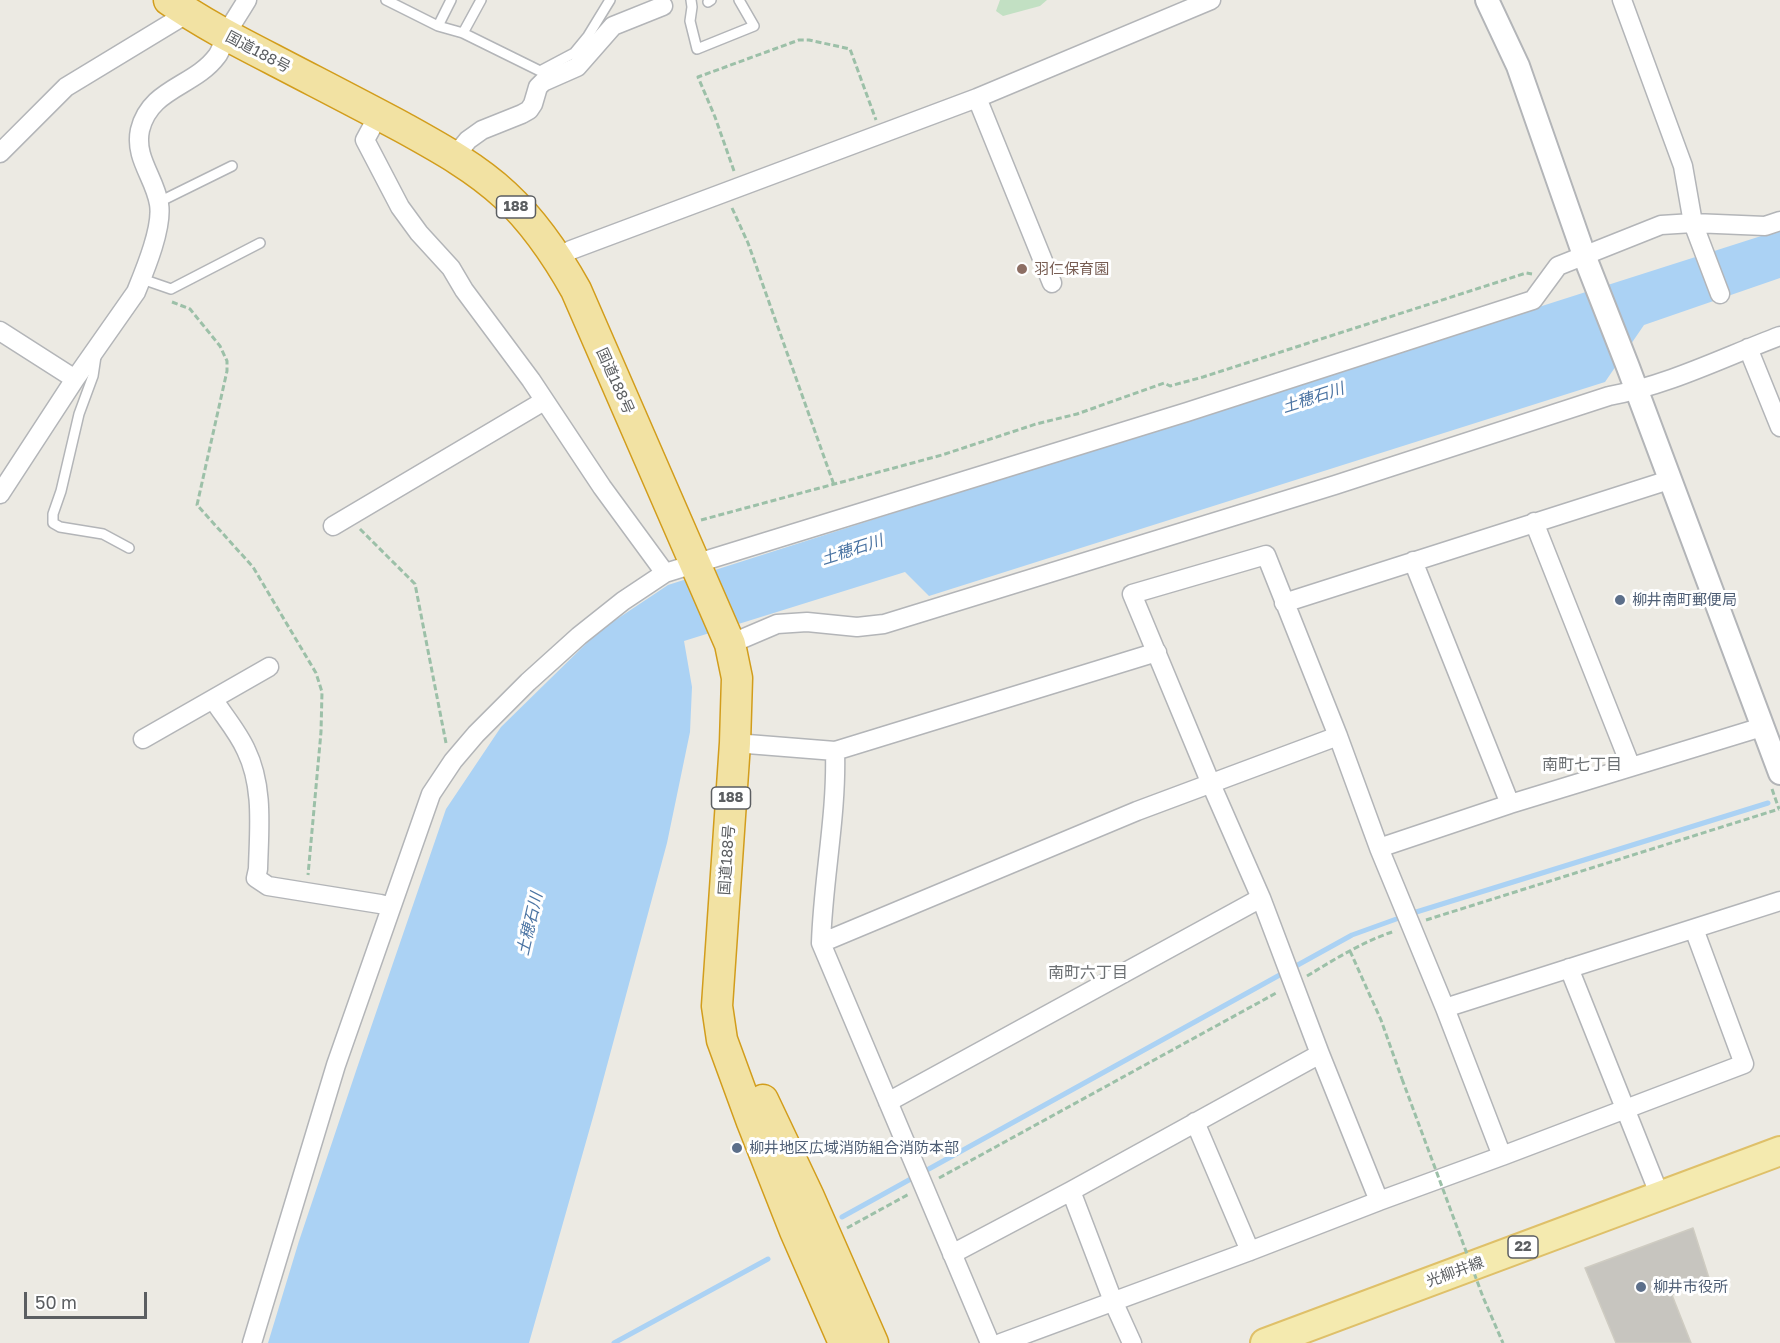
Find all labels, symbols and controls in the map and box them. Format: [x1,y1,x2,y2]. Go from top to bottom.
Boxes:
street label: 国道188号 [223,27,293,77]
road number: 188 [496,196,536,218]
place label: 羽仁保育園 [1034,260,1109,278]
marker: 羽仁保育園 [1015,262,1029,276]
street label: 国道188号 [592,345,638,417]
water label: 土穂石川 [1280,379,1346,417]
water label: 土穂石川 [819,531,885,569]
place label: 柳井南町郵便局 [1632,591,1737,609]
marker: 柳井南町郵便局 [1613,593,1627,607]
district label: 南町七丁目 [1542,755,1622,775]
road number: 188 [712,787,750,809]
street label: 国道188号 [716,824,738,896]
water label: 土穂石川 [513,891,547,957]
district label: 南町六丁目 [1048,963,1128,983]
place label: 柳井地区広域消防組合消防本部 [749,1139,959,1157]
marker: 柳井地区広域消防組合消防本部 [730,1141,744,1155]
road number: 22 [1508,1236,1538,1258]
street label: 光柳井線 [1424,1253,1486,1291]
place label: 柳井市役所 [1653,1278,1728,1296]
scale bar [27,1280,150,1318]
marker: 柳井市役所 [1634,1280,1648,1294]
text: 50 m [35,1291,77,1313]

